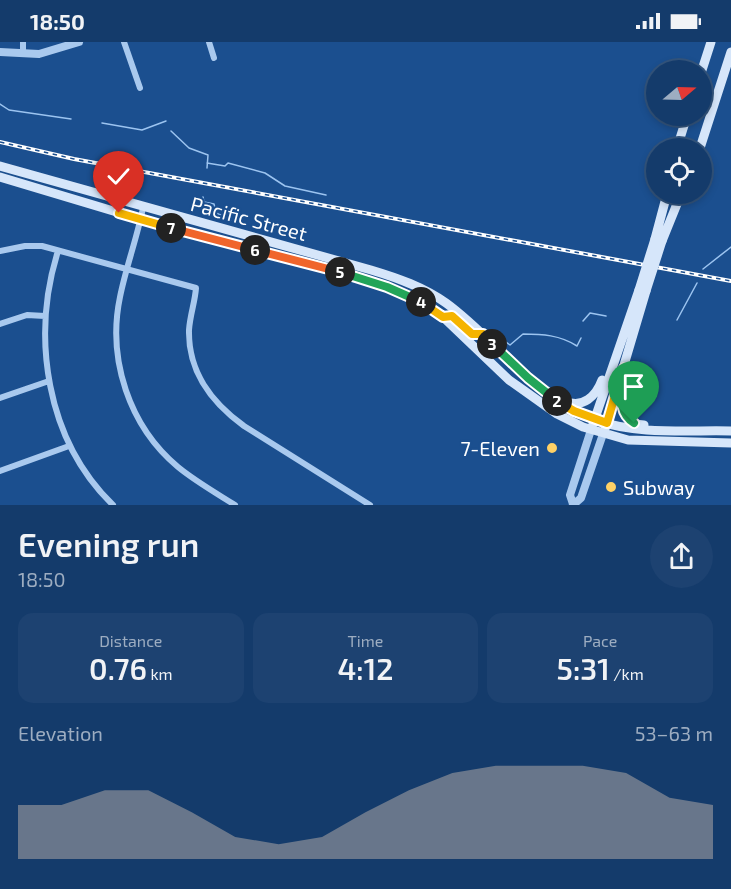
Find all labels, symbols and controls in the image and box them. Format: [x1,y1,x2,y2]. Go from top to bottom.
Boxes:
text: 18:50 [30,8,85,34]
north arrow [646,60,712,126]
map controls [646,60,712,204]
button: locate [646,138,712,204]
pin [93,151,144,213]
icon: check [102,160,135,193]
street label: Pacific Street [188,191,310,245]
pin: 7 [156,213,186,243]
text: 7 [167,218,175,237]
pin: 6 [240,235,270,265]
text: 6 [250,240,260,259]
pin: 5 [325,257,355,287]
text: 5 [336,262,344,281]
pin: 4 [406,287,436,317]
text: 4 [416,292,426,311]
pin: 3 [477,329,507,359]
text: 3 [487,334,497,353]
pin [608,361,659,423]
icon: arrive [617,370,650,403]
pin: 2 [542,386,572,416]
text: 2 [552,391,562,410]
place label: 7-Eleven [461,436,540,460]
marker: 7-Eleven [545,441,559,455]
place label: Subway [623,475,695,499]
marker: Subway [604,480,618,494]
text: Evening run [18,524,199,564]
button: share [650,525,713,588]
text: 18:50 [18,567,66,591]
text: Distance [99,631,162,650]
text: Time [348,631,383,650]
text: Pace [583,631,617,650]
text: 0.76 [89,650,147,686]
text: 4:12 [337,650,394,686]
text: 5:31 [557,650,610,686]
text: km [147,664,173,683]
text: /km [610,664,644,683]
text: Elevation [18,721,103,745]
text: 53–63 m [635,721,713,745]

